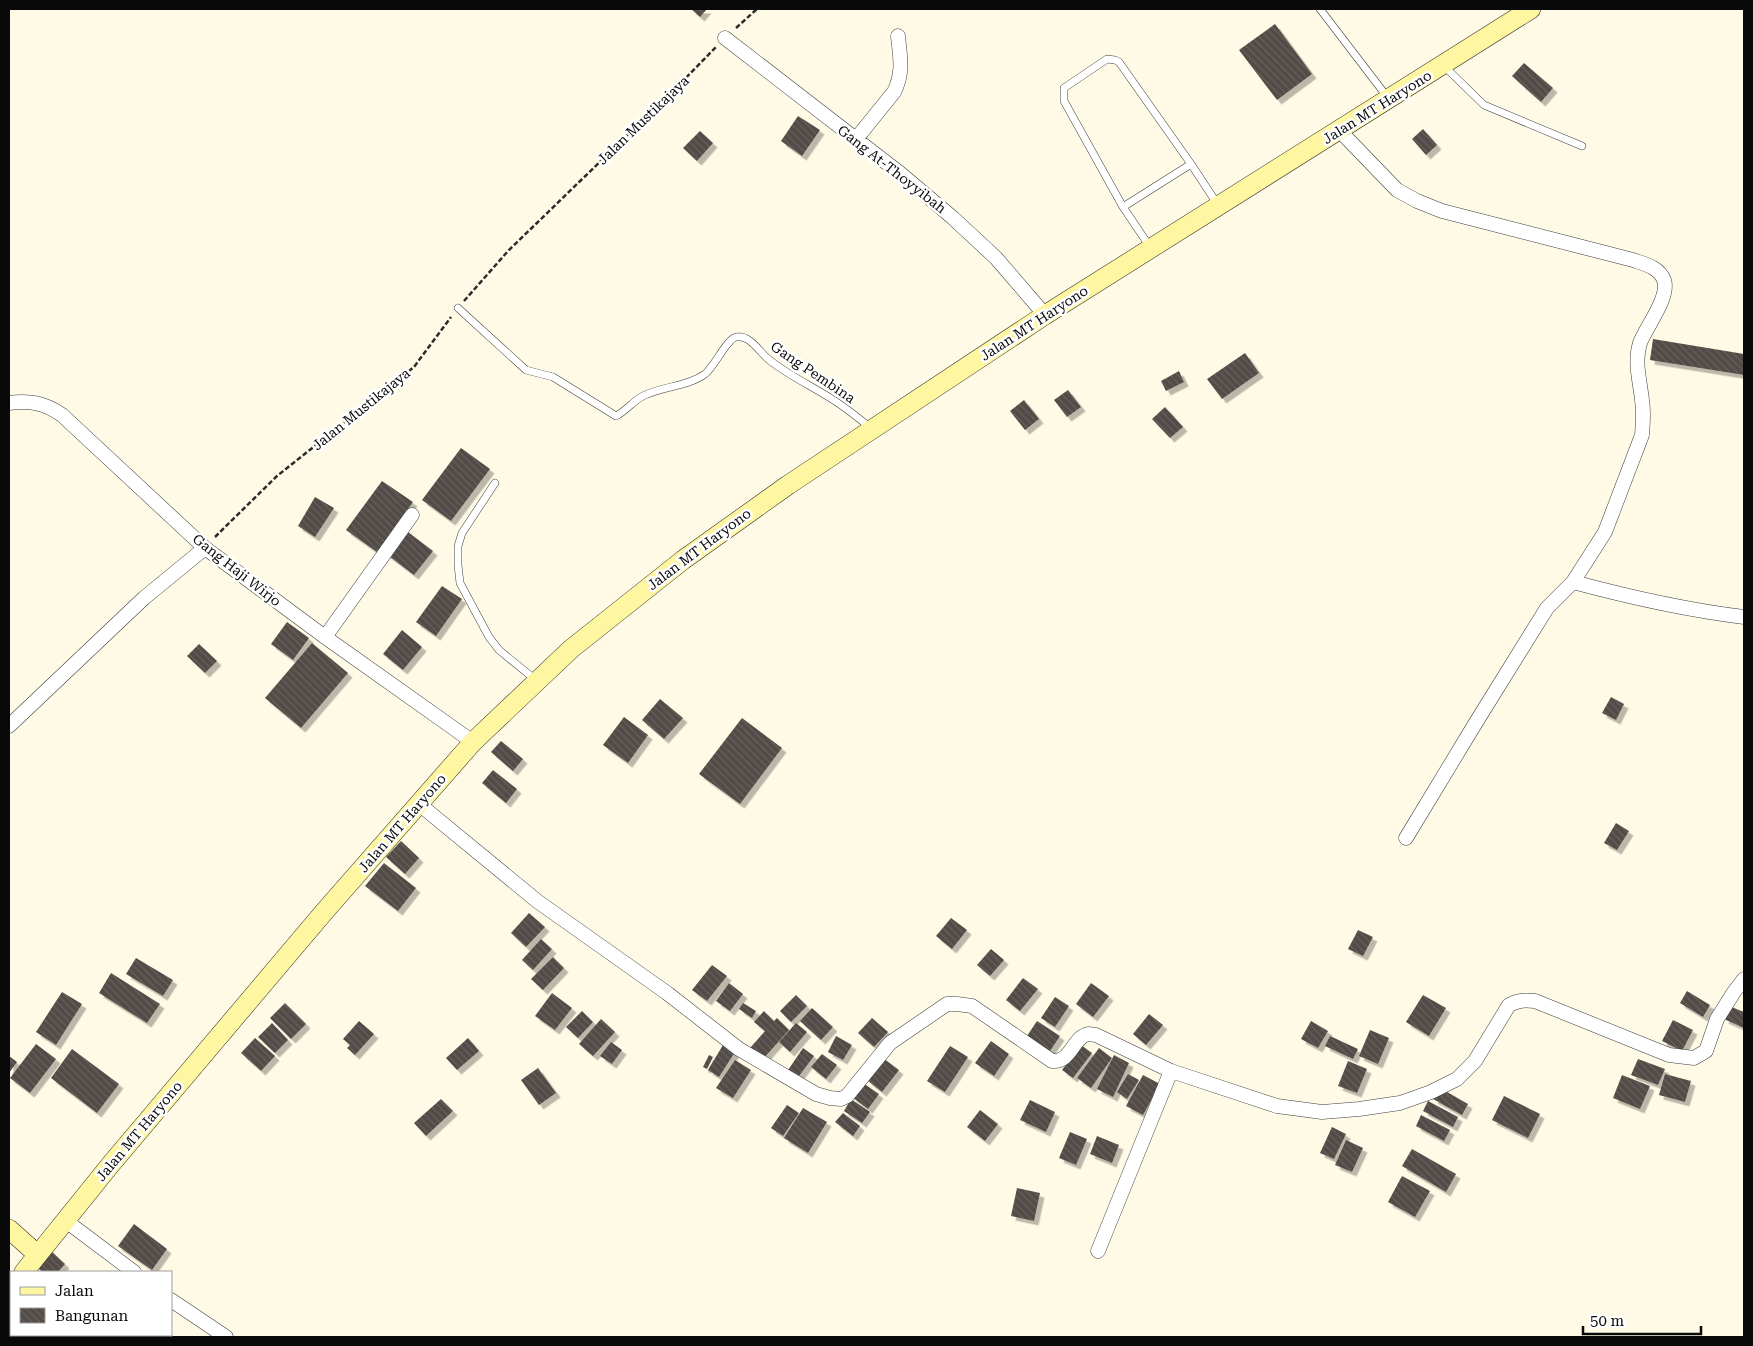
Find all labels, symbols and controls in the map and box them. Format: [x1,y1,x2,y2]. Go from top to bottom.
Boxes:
street label: Jalan MT Haryono [1320,67,1434,147]
street label: Jalan Mustikajaya [594,72,692,168]
street label: Gang At-Thoyyibah [835,122,949,216]
street label: Jalan MT Haryono [977,282,1091,364]
street label: Gang Pembina [768,338,859,406]
street label: Jalan Mustikajaya [309,364,413,453]
street label: Jalan MT Haryono [644,505,754,593]
street label: Gang Haji Wirjo [190,531,284,609]
street label: Jalan MT Haryono [355,770,449,876]
street label: Jalan MT Haryono [93,1078,185,1184]
legend [10,1271,172,1336]
text: Jalan [55,1282,94,1300]
scale bar [1583,1304,1700,1336]
text: Bangunan [55,1307,128,1325]
text: 50 m [1590,1312,1625,1330]

